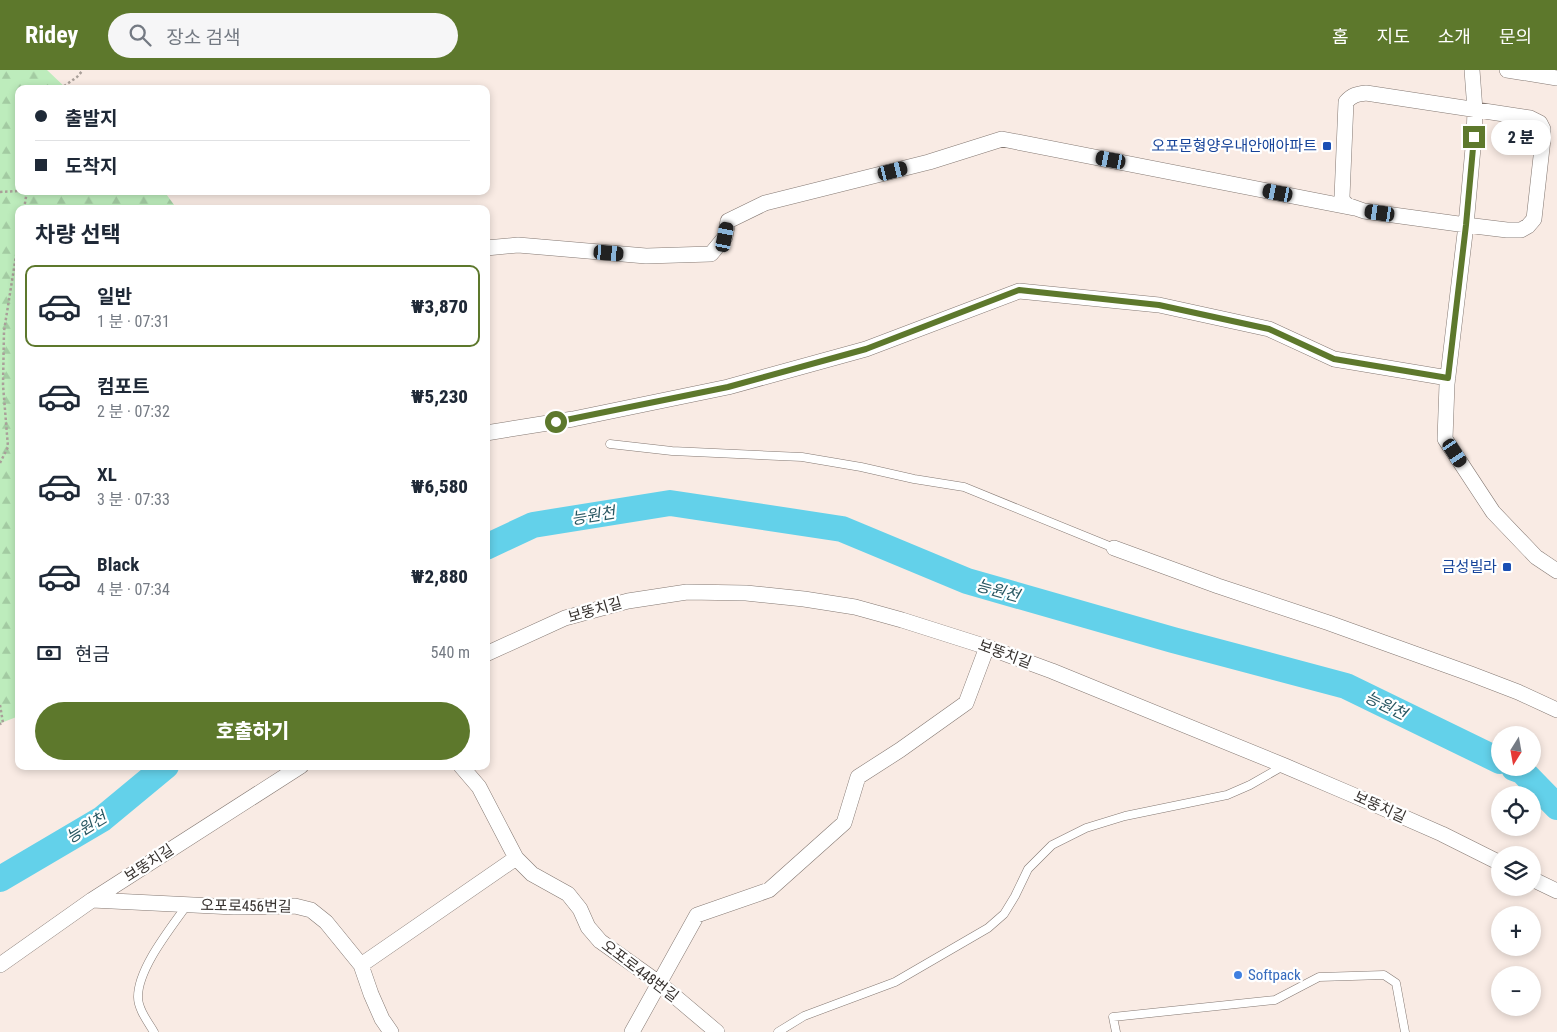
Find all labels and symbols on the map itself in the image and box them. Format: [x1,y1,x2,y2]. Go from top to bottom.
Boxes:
callout: 2 분 [1492,120,1552,154]
route end [1463,126,1485,148]
place label: 오포문형양우내안애아파트 [1151,137,1317,155]
marker: 오포문형양우내안애아파트 [1321,140,1333,152]
car [1094,150,1127,170]
car [876,160,909,182]
car [1261,183,1294,203]
car [1364,203,1395,223]
car [714,221,735,253]
car [593,244,624,262]
route start [545,411,567,433]
car [1440,436,1469,470]
water label: 능원천 [570,502,619,528]
place label: 금성빌라 [1442,558,1497,576]
marker: 금성빌라 [1501,561,1513,573]
water label: 능원천 [974,576,1024,606]
street label: 보뚱치길 [566,594,624,626]
street label: 보뚱치길 [976,636,1034,672]
water label: 능원천 [1362,687,1412,725]
north arrow [1491,726,1541,776]
street label: 보뚱치길 [1351,788,1409,826]
water label: 능원천 [63,806,112,847]
street label: 보뚱치길 [121,840,177,886]
street label: 오포로456번길 [200,896,292,916]
street label: 오포로448번길 [598,936,682,1006]
place label: Softpack [1248,966,1301,984]
marker: Softpack [1232,969,1244,981]

